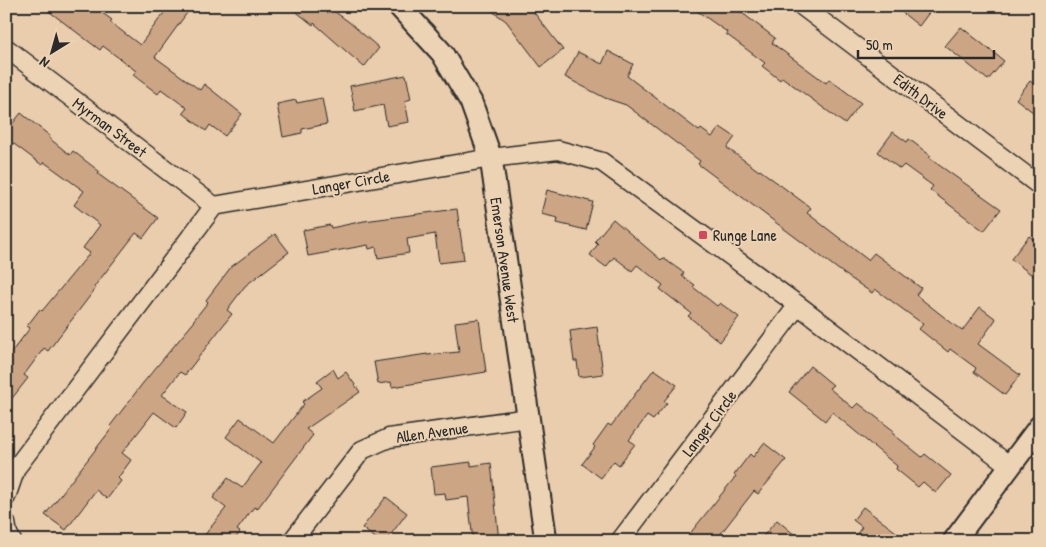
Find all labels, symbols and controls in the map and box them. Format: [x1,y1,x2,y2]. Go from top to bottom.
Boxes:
north arrow [28,28,78,78]
scale bar [858,28,995,60]
text: 50 m [866,34,893,55]
text: N [35,53,53,73]
street label: Edith Drive [889,68,953,124]
street label: Myrman Street [68,92,152,162]
street label: Langer Circle [311,164,392,200]
street label: Emerson Avenue West [485,196,525,324]
place label: Runge Lane [713,224,778,246]
marker: Runge Lane [697,229,709,241]
street label: Langer Circle [677,385,742,461]
street label: Allen Avenue [395,416,470,448]

